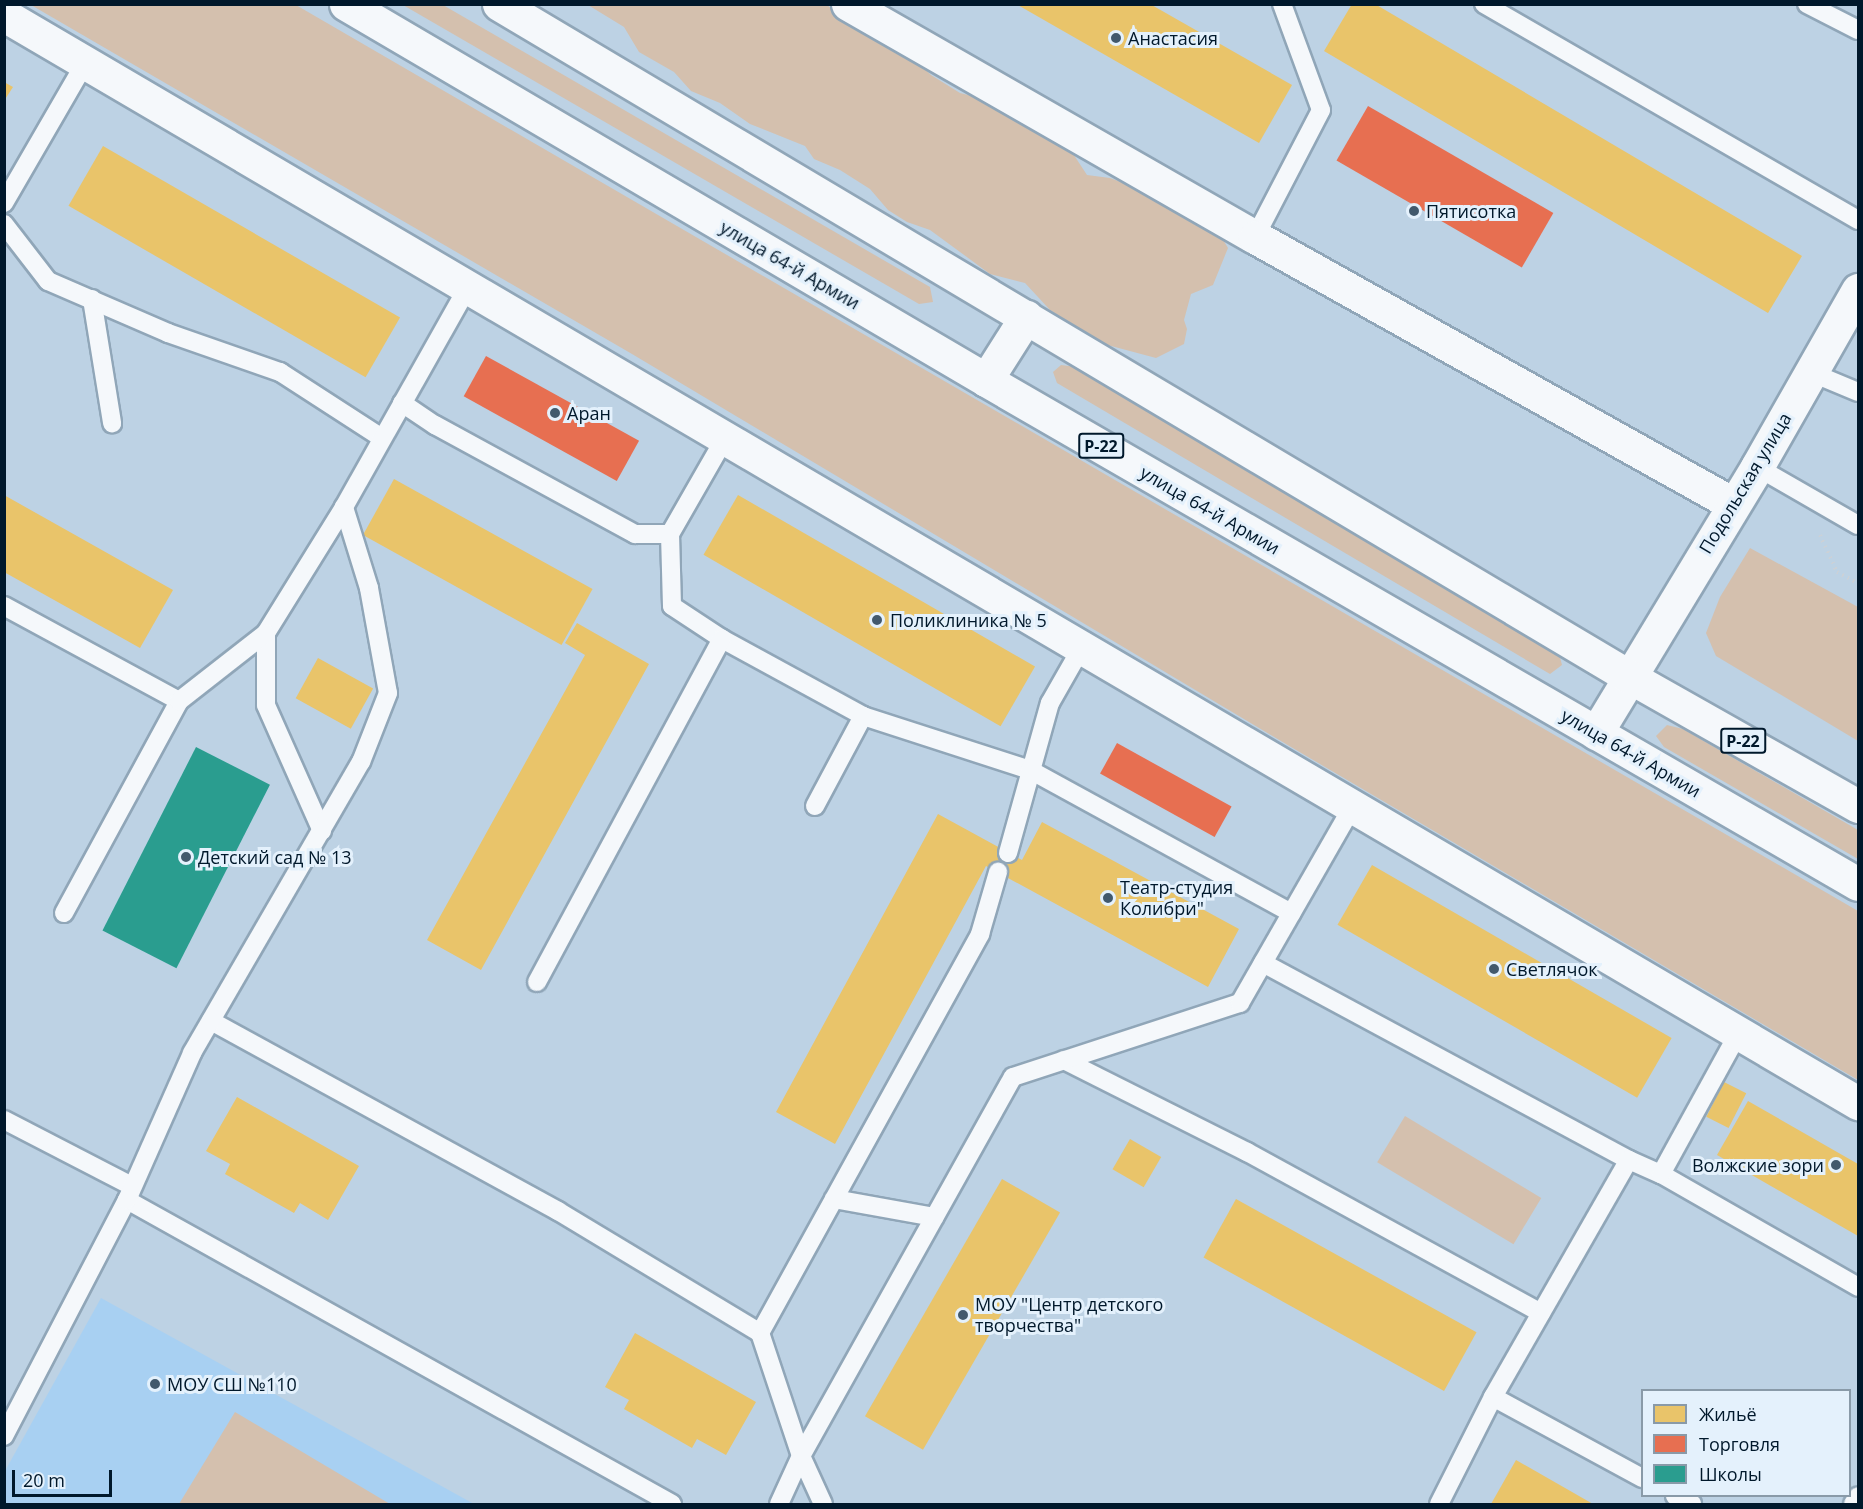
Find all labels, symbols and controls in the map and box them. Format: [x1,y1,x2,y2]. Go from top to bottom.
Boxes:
place label: Анастасия [1128,27,1218,49]
marker: Анастасия [1109,31,1123,45]
place label: Пятисотка [1426,200,1516,222]
marker: Пятисотка [1407,204,1421,218]
street label: улица 64-й Армии [716,216,864,314]
place label: Аран [567,402,611,424]
marker: Аран [548,406,562,420]
street label: Подольская улица [1694,409,1796,557]
road number: Р-22 [1077,433,1125,459]
street label: улица 64-й Армии [1136,461,1284,559]
place label: Поликлиника № 5 [890,609,1047,631]
marker: Поликлиника № 5 [868,611,886,629]
street label: улица 64-й Армии [1557,704,1705,802]
road number: Р-22 [1719,728,1767,754]
place label: Детский сад № 13 [198,846,352,868]
marker: Детский сад № 13 [179,850,193,864]
place label: Театр-студия Колибри" [1120,877,1233,920]
marker: Театр-студия Колибри" [1101,891,1115,905]
place label: Светлячок [1506,958,1598,980]
marker: Светлячок [1487,962,1501,976]
place label: Волжские зори [1692,1154,1824,1176]
marker: Волжские зори [1829,1158,1843,1172]
place label: МОУ "Центр детского творчества" [975,1294,1163,1336]
marker: МОУ "Центр детского творчества" [956,1308,970,1322]
place label: МОУ СШ №110 [167,1373,297,1395]
marker: МОУ СШ №110 [148,1377,162,1391]
legend [1641,1389,1851,1497]
text: Жильё [1699,1402,1757,1426]
text: Торговля [1699,1432,1780,1456]
scale bar [15,1458,116,1496]
text: Школы [1699,1462,1762,1486]
text: 20 m [23,1468,65,1492]

